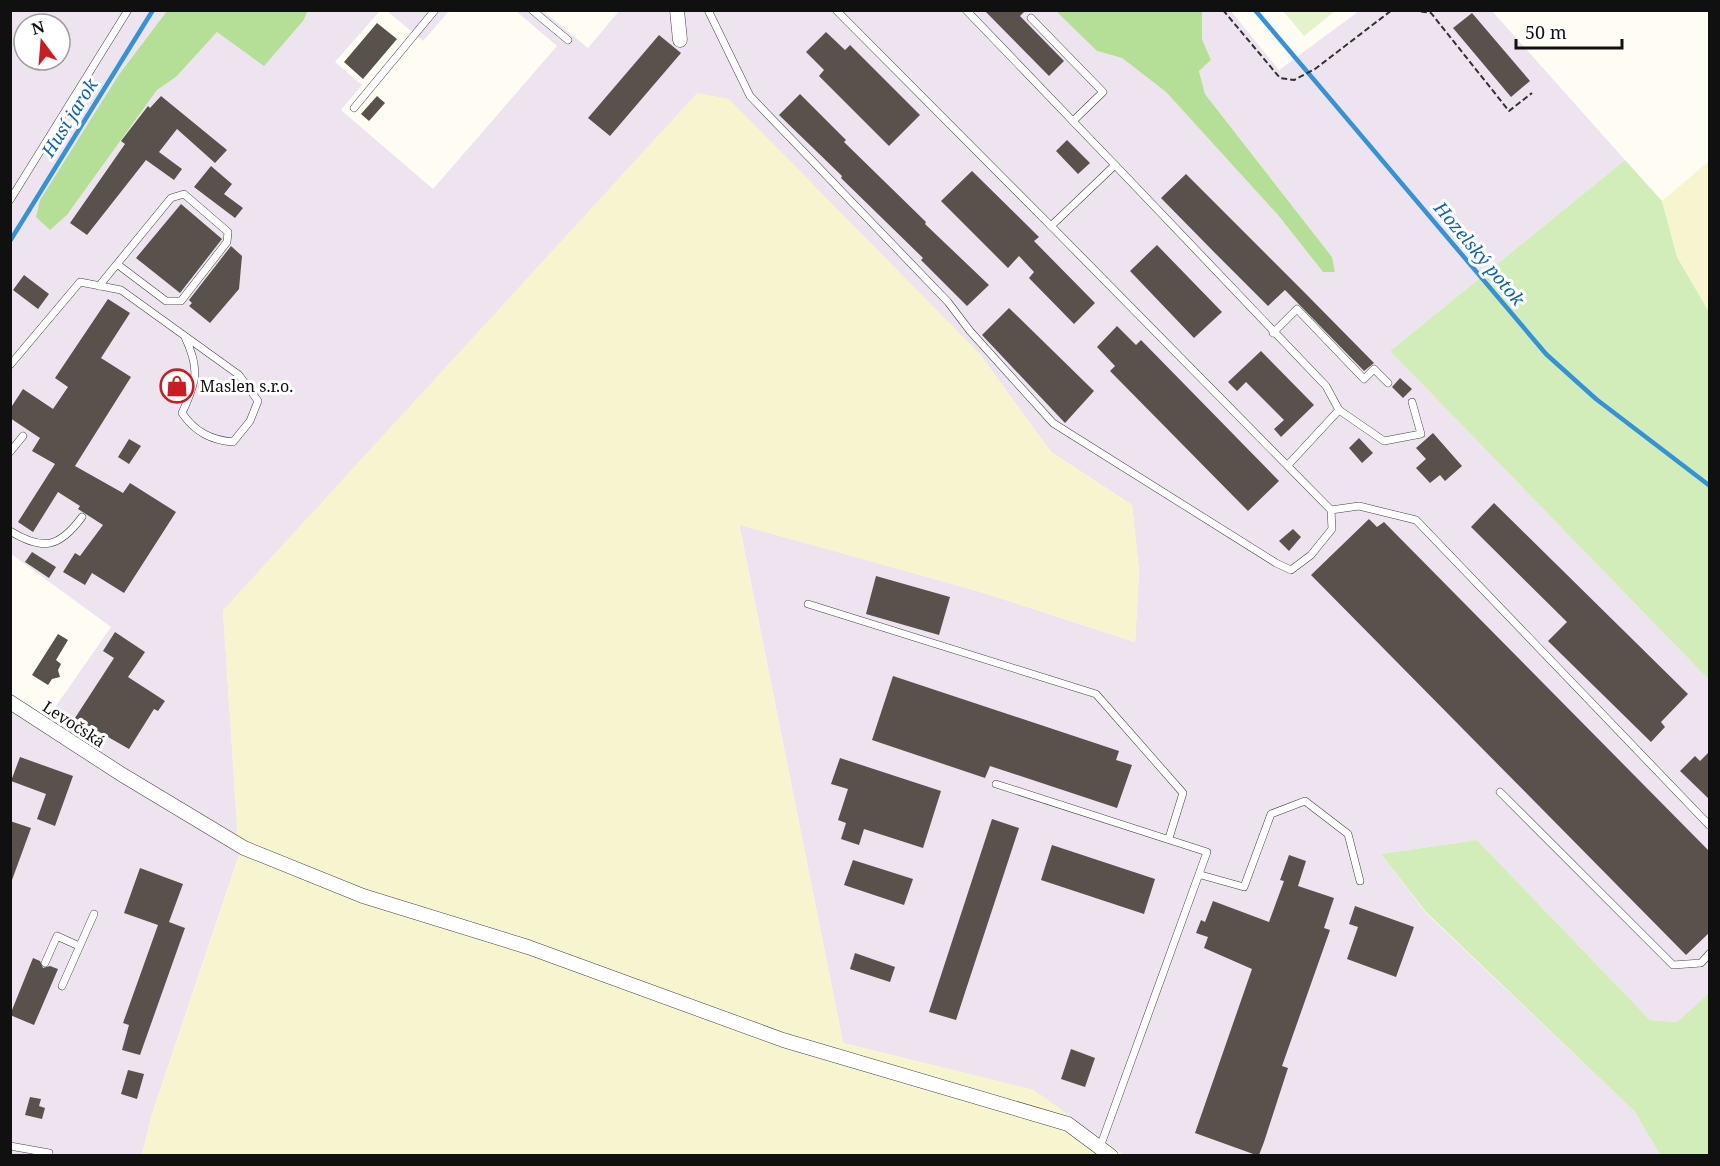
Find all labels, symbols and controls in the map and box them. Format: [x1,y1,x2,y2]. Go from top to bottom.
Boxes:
north arrow [12,12,72,72]
scale bar [1516,12,1622,50]
text: N [29,15,47,40]
text: 50 m [1525,20,1567,44]
water label: Husí jarok [35,73,103,162]
water label: Hozelský potok [1429,196,1531,311]
shop icon: Maslen s.r.o. [159,368,195,404]
place label: Maslen s.r.o. [200,375,293,397]
street label: Levočská [38,696,110,752]

